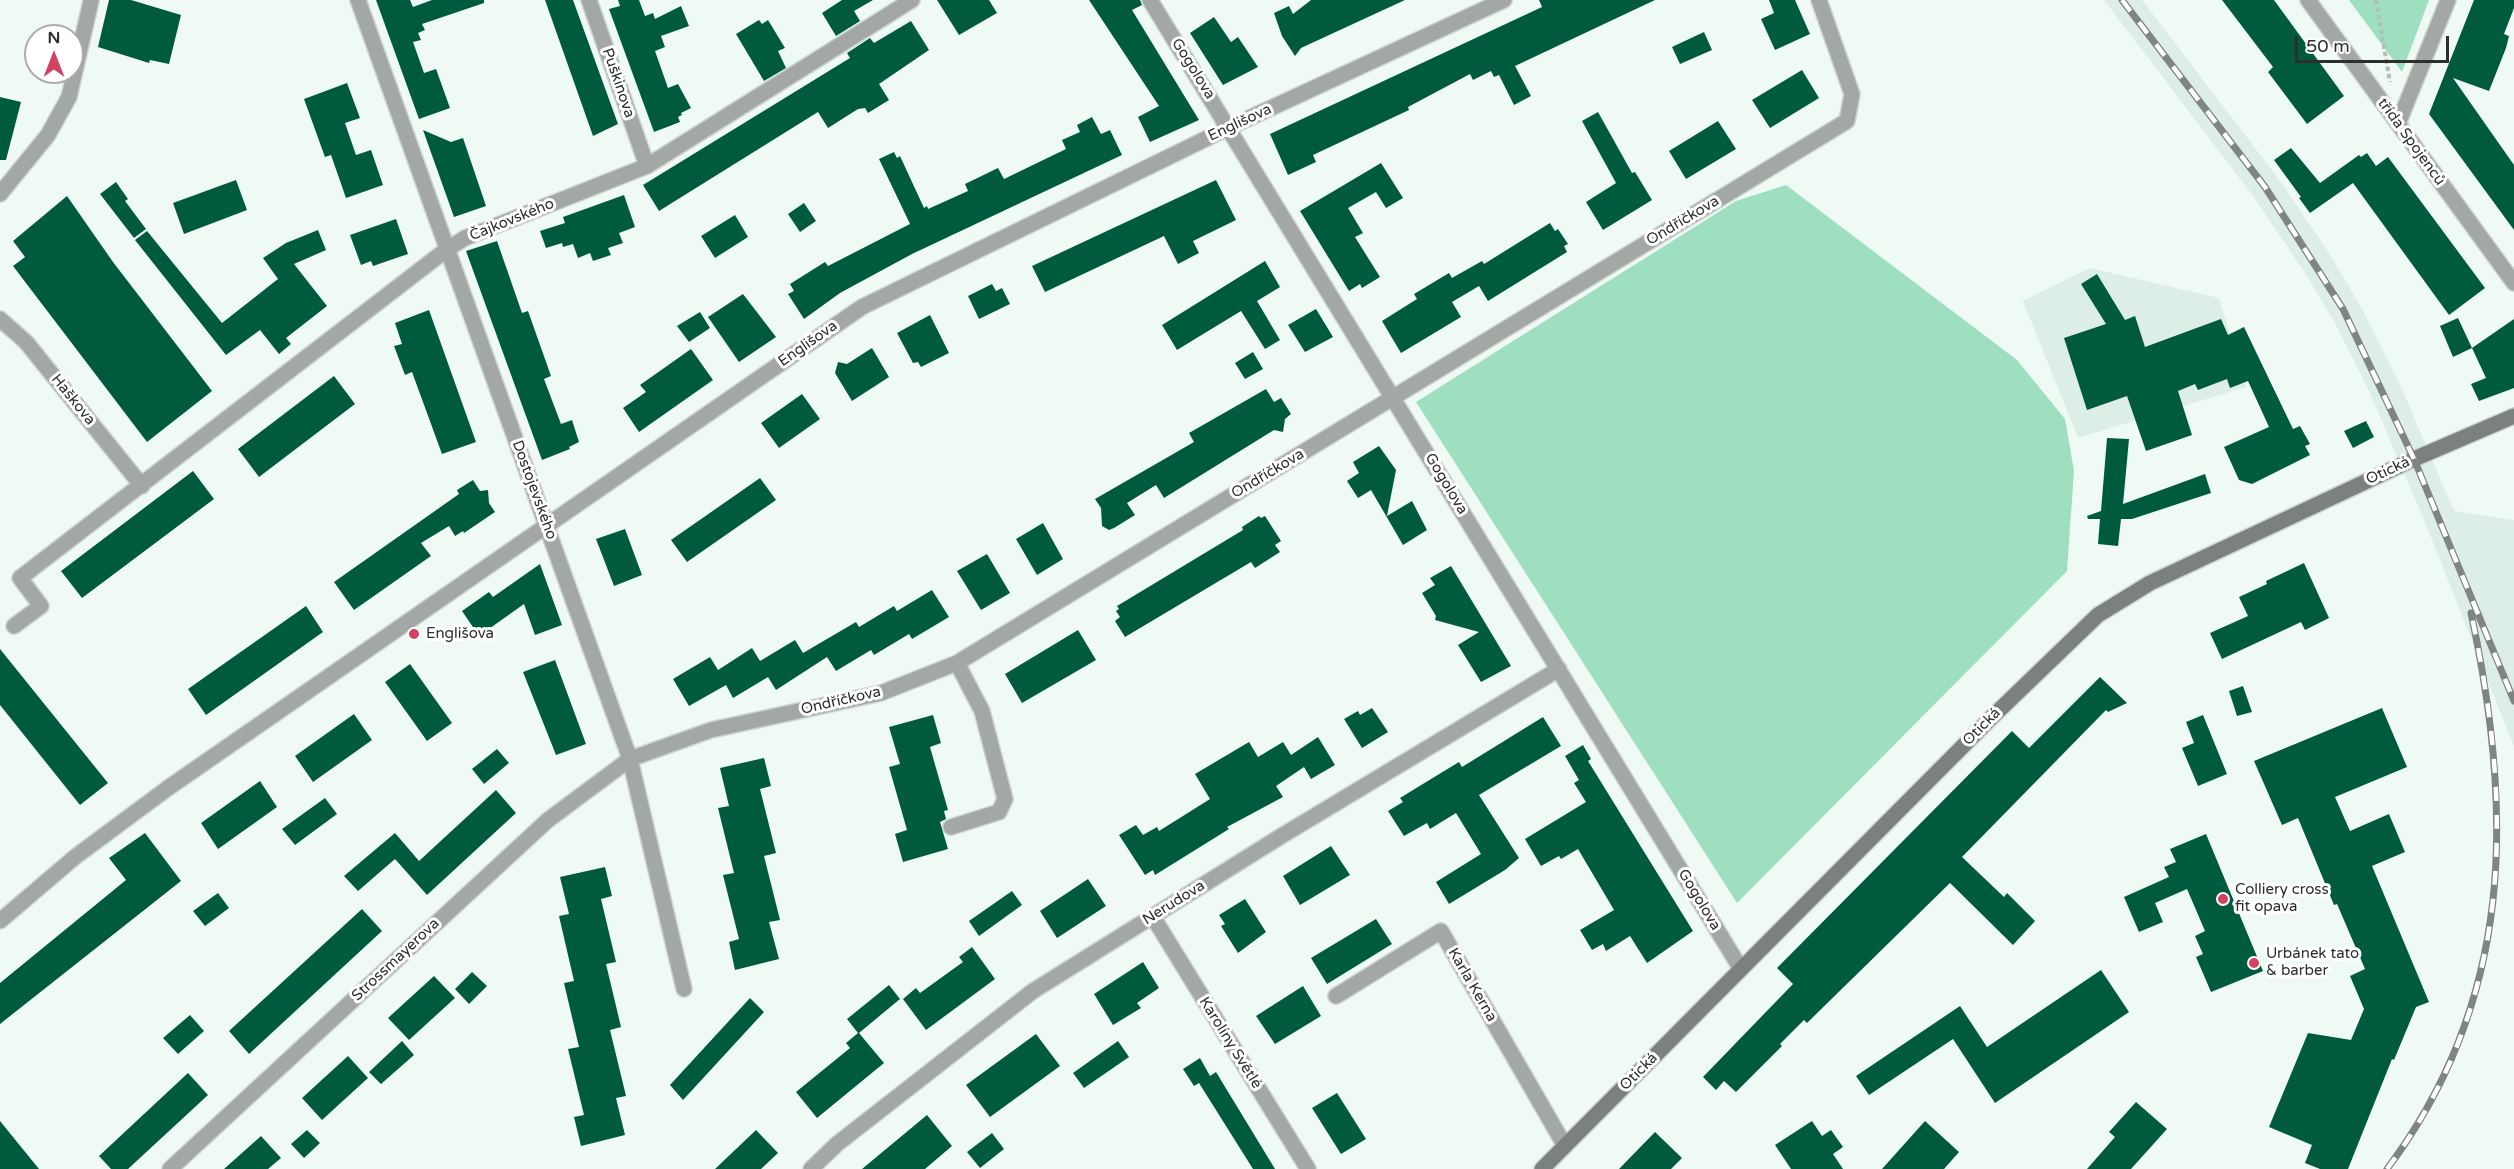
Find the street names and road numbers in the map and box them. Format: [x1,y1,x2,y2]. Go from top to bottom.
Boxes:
street label: Gogolova [1167,35,1219,103]
street label: Puškinova [598,46,638,120]
street label: třída Spojenců [2373,95,2449,189]
street label: Englišova [1205,100,1275,146]
street label: Ondříčkova [1643,192,1723,250]
street label: Čajkovského [467,195,557,245]
street label: Englišova [775,317,841,371]
street label: Haškova [47,371,99,429]
street label: Dostojevského [508,438,560,542]
street label: Ondříčkova [1228,445,1308,503]
street label: Gogolova [1421,450,1471,518]
street label: Otická [2363,453,2413,489]
street label: Ondříčkova [799,683,883,719]
street label: Otická [1959,704,2005,750]
street label: Gogolova [1674,866,1724,934]
street label: Nerudova [1140,877,1208,929]
street label: Strossmayerova [349,915,443,1005]
street label: Karla Kerna [1444,945,1500,1025]
street label: Karolíny Světlé [1195,994,1265,1092]
street label: Otická [1616,1049,1662,1095]

